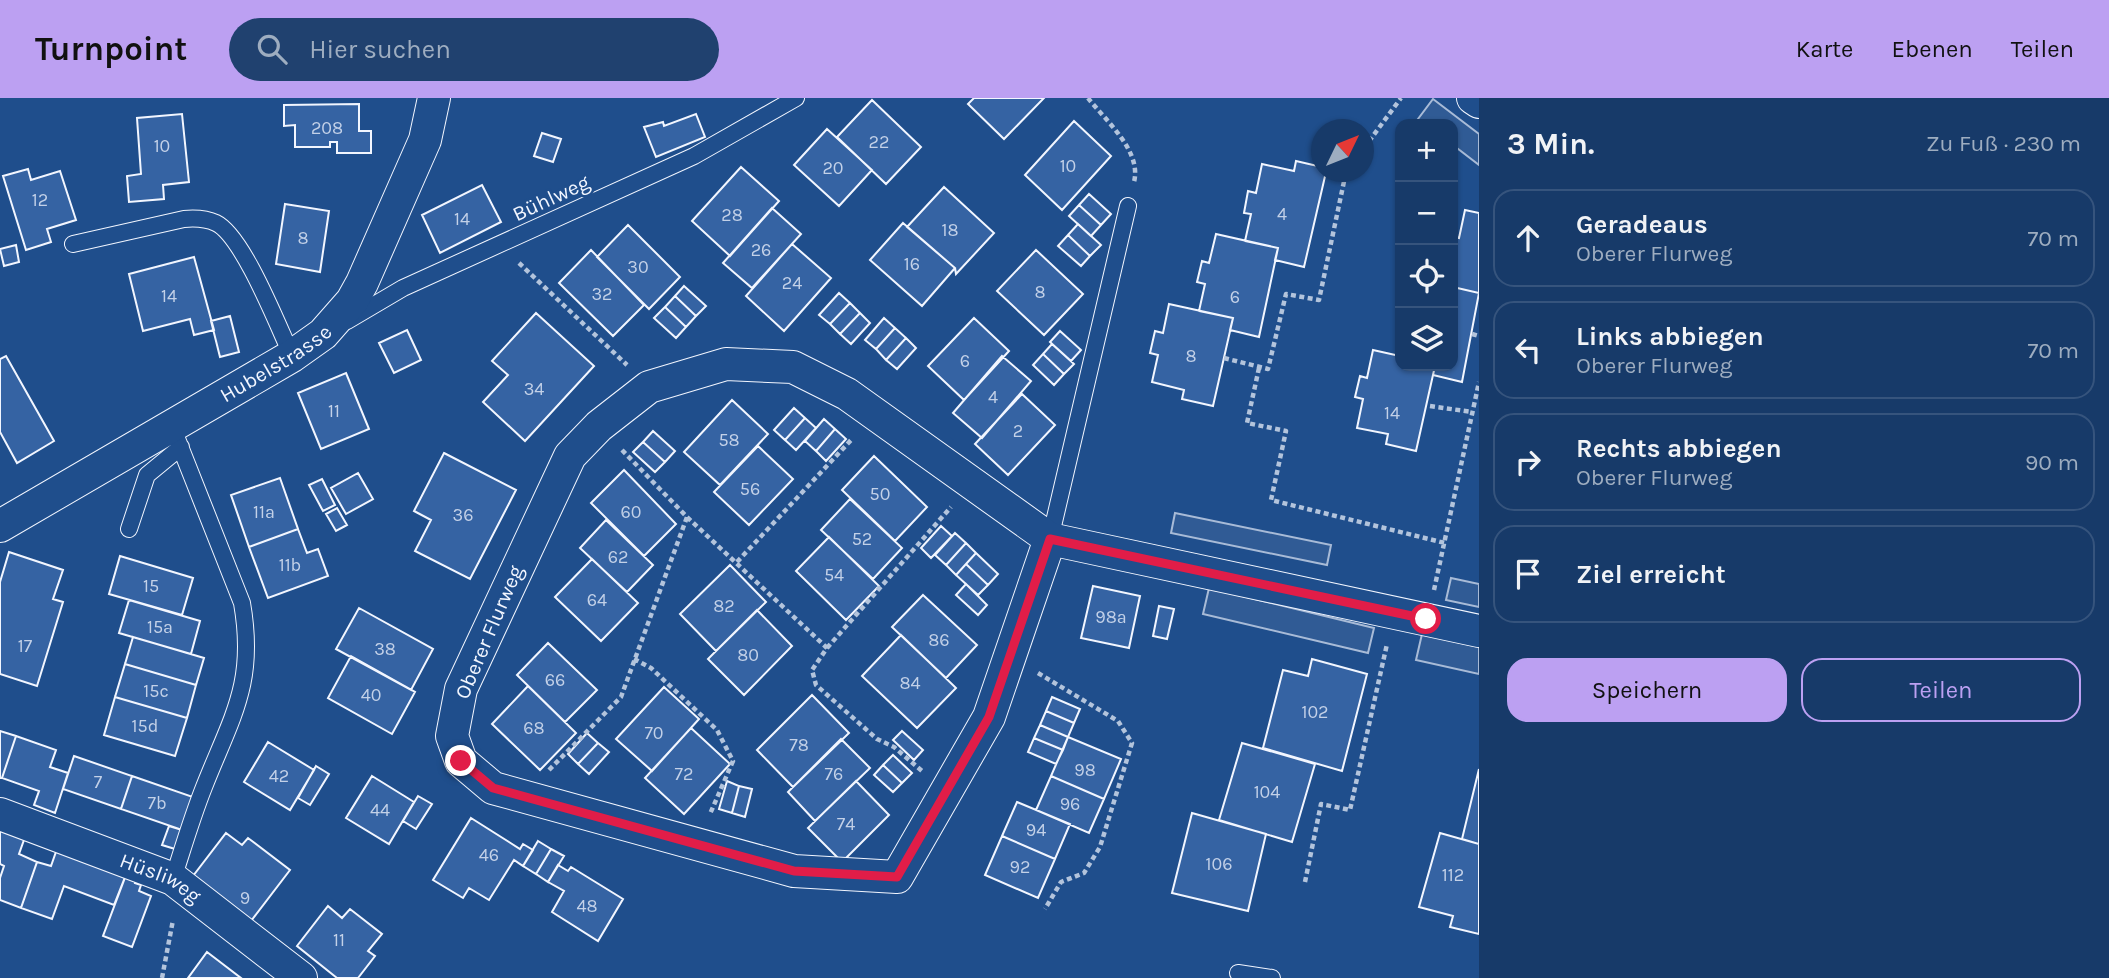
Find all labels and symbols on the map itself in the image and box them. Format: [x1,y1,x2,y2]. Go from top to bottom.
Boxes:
house number: 208 [311,117,343,139]
north arrow [1311,119,1374,182]
house number: 22 [869,131,889,153]
house number: 10 [154,135,170,157]
house number: 10 [1060,155,1076,177]
house number: 20 [822,157,844,179]
street label: Bühlweg [509,170,593,226]
house number: 12 [32,189,48,211]
house number: 4 [1277,203,1287,225]
house number: 28 [721,204,743,226]
house number: 14 [454,208,470,230]
house number: 18 [941,219,959,241]
house number: 8 [297,227,309,249]
house number: 26 [751,239,771,261]
house number: 16 [904,253,920,275]
house number: 30 [627,256,649,278]
house number: 24 [782,272,802,294]
house number: 8 [1034,281,1046,303]
house number: 32 [591,283,613,305]
house number: 14 [161,285,177,307]
house number: 6 [1230,286,1240,308]
street label: Hubelstrasse [216,320,337,407]
house number: 8 [1185,345,1197,367]
house number: 6 [960,350,970,372]
house number: 34 [524,378,544,400]
house number: 4 [988,386,998,408]
house number: 11 [328,400,340,422]
house number: 14 [1384,402,1400,424]
house number: 2 [1013,420,1023,442]
house number: 58 [718,429,740,451]
house number: 56 [740,478,760,500]
house number: 50 [870,483,890,505]
house number: 11a [253,501,275,523]
house number: 60 [621,501,642,523]
house number: 36 [453,504,473,526]
house number: 52 [852,528,872,550]
house number: 62 [608,546,628,568]
house number: 11b [279,554,301,576]
street label: Oberer Flurweg [450,561,528,702]
house number: 54 [824,564,844,586]
house number: 15 [143,575,159,597]
house number: 64 [587,589,607,611]
house number: 82 [713,595,735,617]
route start [1410,603,1441,634]
house number: 98a [1095,606,1127,628]
house number: 15a [147,616,173,638]
house number: 86 [928,629,950,651]
house number: 17 [18,635,33,657]
house number: 38 [374,638,396,660]
house number: 80 [737,644,759,666]
house number: 66 [545,669,565,691]
house number: 84 [899,672,921,694]
house number: 15c [143,680,169,702]
house number: 40 [361,684,381,706]
house number: 102 [1301,701,1329,723]
house number: 15d [132,715,158,737]
house number: 68 [523,717,545,739]
house number: 70 [644,722,664,744]
house number: 78 [789,734,809,756]
route end [445,745,476,776]
house number: 98 [1074,759,1096,781]
house number: 72 [675,763,693,785]
house number: 76 [825,763,843,785]
house number: 42 [269,765,289,787]
house number: 7 [94,771,103,793]
house number: 104 [1254,781,1280,803]
house number: 7b [147,792,167,814]
house number: 96 [1060,793,1080,815]
house number: 44 [370,799,390,821]
house number: 74 [837,813,855,835]
house number: 94 [1026,819,1046,841]
house number: 46 [479,844,499,866]
street label: Hüsliweg [117,848,206,908]
house number: 106 [1206,853,1232,875]
house number: 92 [1010,856,1030,878]
house number: 112 [1442,864,1464,886]
house number: 9 [240,887,250,909]
house number: 48 [576,895,598,917]
house number: 11 [333,929,345,951]

